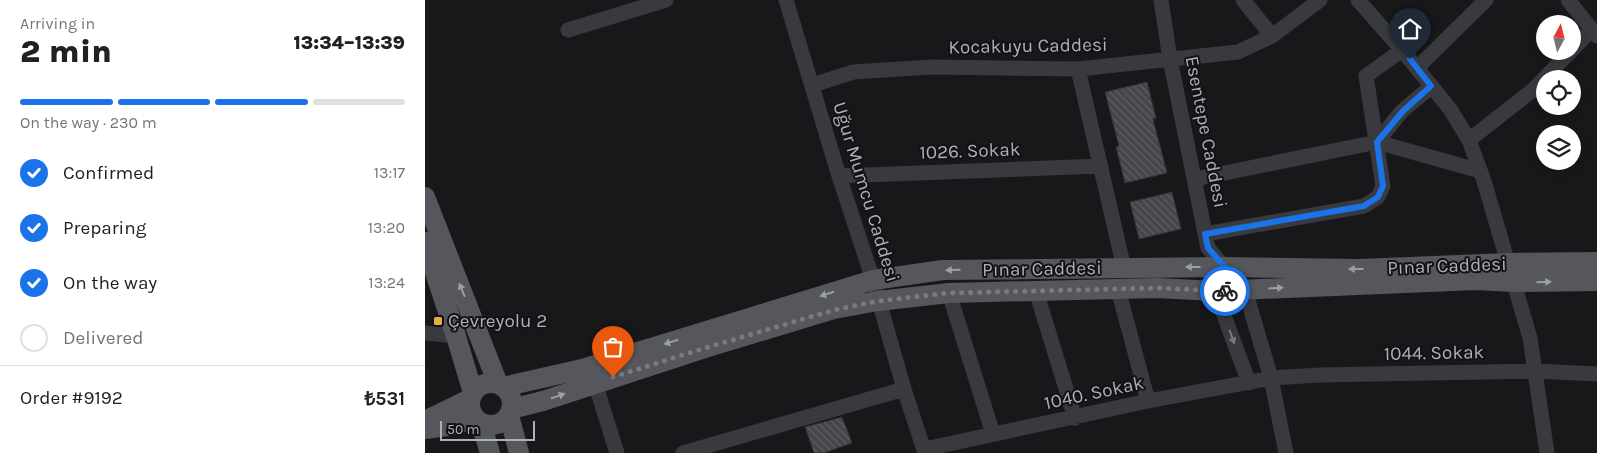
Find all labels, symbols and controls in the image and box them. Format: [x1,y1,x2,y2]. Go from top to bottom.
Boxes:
pin [1389,8,1431,59]
text: Arriving in [20,14,95,33]
icon: home [1396,15,1424,43]
north arrow [1536,15,1581,60]
map controls [1536,15,1581,170]
text: 13:34–13:39 [294,32,405,54]
text: 2 min [20,33,112,70]
street label: Kocakuyu Caddesi [948,34,1108,58]
street label: Esentepe Caddesi [1180,54,1232,210]
button: locate [1536,70,1581,115]
street label: Uğur Mumcu Caddesi [828,99,904,285]
text: On the way · 230 m [20,113,157,132]
button: layers [1536,125,1581,170]
street label: 1026. Sokak [919,138,1021,164]
icon: check [20,159,48,187]
text: Confirmed [63,162,154,184]
text: 13:17 [374,163,405,182]
icon: check [20,214,48,242]
text: Preparing [63,217,146,239]
text: 13:20 [368,218,405,237]
street label: Pınar Caddesi [1387,253,1507,279]
street label: Pınar Caddesi [982,257,1102,281]
one-way arrow [1185,263,1201,271]
one-way arrow [1348,265,1364,273]
one-way arrow [945,266,961,274]
courier [1200,266,1250,316]
icon: check [20,269,48,297]
text: On the way [63,272,157,294]
text: 13:24 [368,273,405,292]
icon: bike [1211,277,1239,305]
one-way arrow [1536,278,1552,286]
one-way arrow [458,282,465,297]
one-way arrow [1269,284,1285,292]
one-way arrow [819,290,834,298]
place label: Çevreyolu 2 [448,310,547,332]
marker: Çevreyolu 2 [432,315,444,327]
pin [592,326,634,377]
text: Delivered [63,327,143,349]
one-way arrow [1228,330,1236,345]
icon: bag [599,333,627,361]
one-way arrow [664,338,679,346]
street label: 1044. Sokak [1384,341,1485,365]
street label: 1040. Sokak [1042,372,1146,414]
text: Order #9192 [20,387,123,409]
text: ₺531 [364,388,405,410]
one-way arrow [551,392,566,400]
scale bar [440,418,535,441]
text: 50 m [447,421,480,438]

